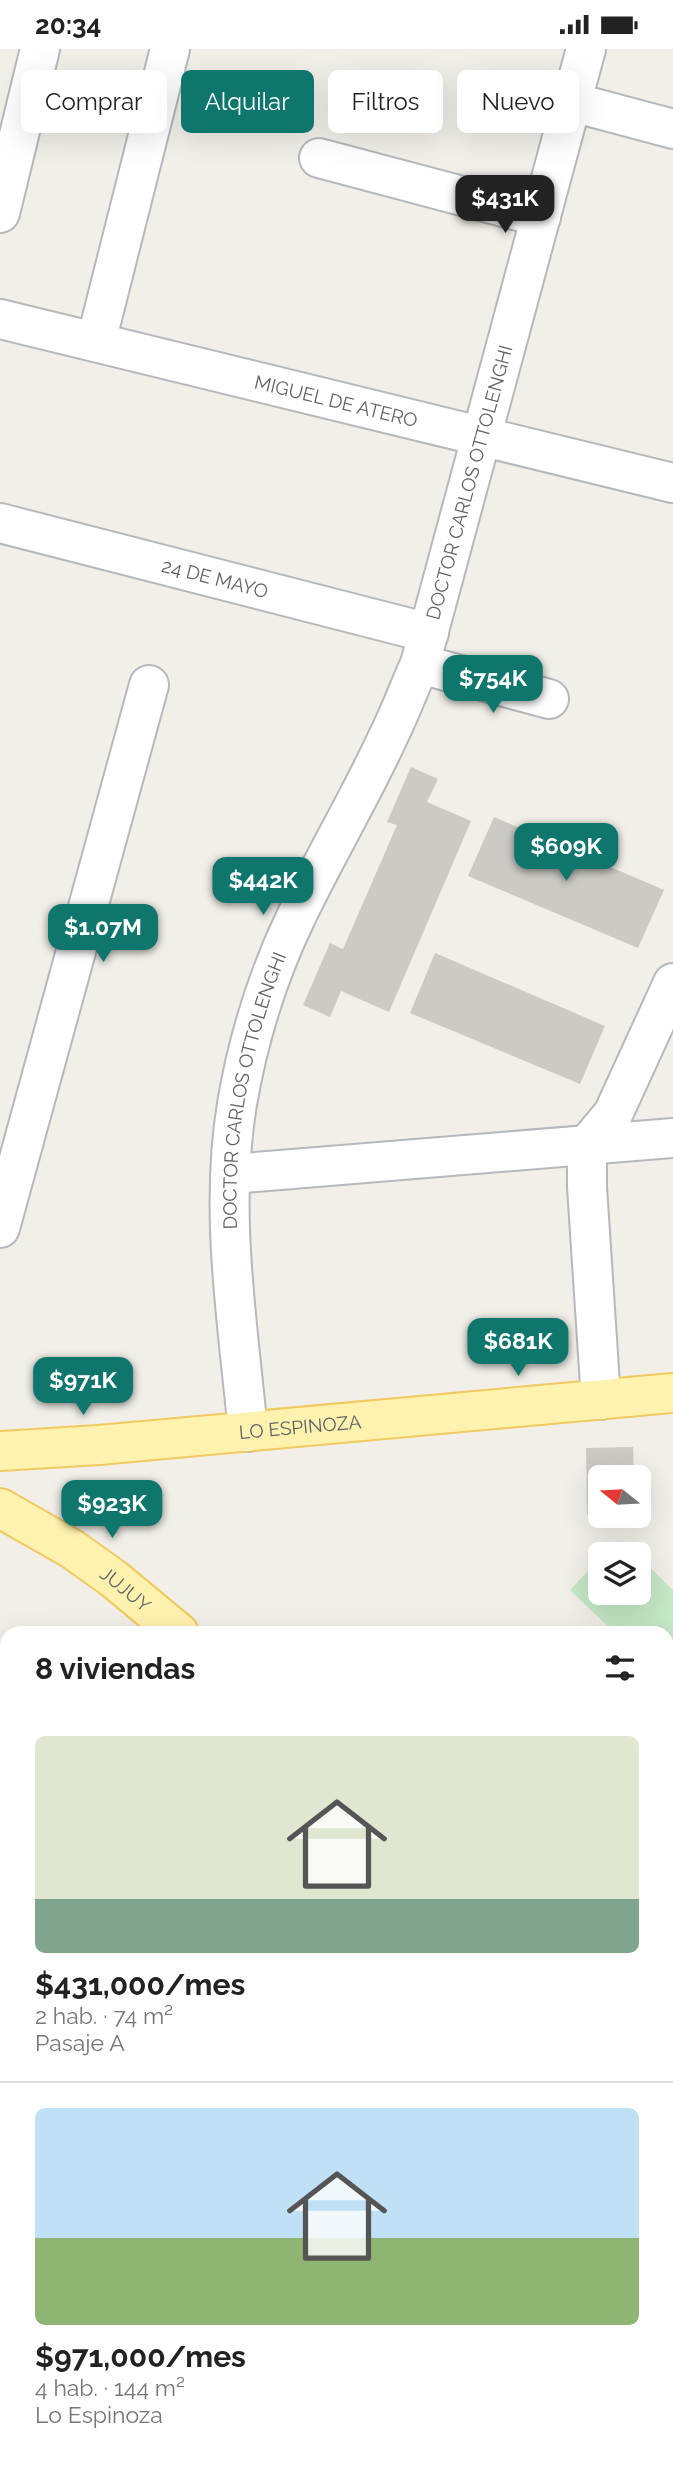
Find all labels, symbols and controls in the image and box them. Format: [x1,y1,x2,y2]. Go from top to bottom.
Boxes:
text: 20:34 [35,10,101,40]
chip: Comprar [21,70,167,133]
chip: Alquilar [181,70,314,133]
chip: Filtros [328,70,443,133]
chip: Nuevo [457,70,579,133]
pin: $431K [456,176,554,235]
text: $431K [471,184,539,211]
street label: DOCTOR CARLOS OTTOLENGHI [421,343,517,622]
street label: MIGUEL DE ATERO [252,370,420,431]
street label: 24 DE MAYO [160,554,271,602]
pin: $754K [444,655,542,715]
text: $754K [459,664,527,691]
pin: $609K [517,823,615,883]
text: $609K [530,832,602,859]
pin: $442K [214,857,312,917]
text: $442K [228,866,298,893]
pin: $1.07M [46,905,160,964]
text: $1.07M [64,913,142,940]
street label: DOCTOR CARLOS OTTOLENGHI [219,949,290,1230]
pin: $681K [469,1319,567,1378]
text: $681K [483,1327,553,1354]
pin: $971K [34,1357,132,1417]
text: $971K [49,1366,117,1393]
street label: LO ESPINOZA [238,1410,362,1443]
north arrow [588,1465,651,1528]
map controls [588,1465,651,1605]
pin: $923K [63,1481,161,1540]
text: $923K [77,1489,147,1516]
button: layers [588,1542,651,1605]
street label: JUJUY [96,1562,156,1617]
icon: filters [601,1649,639,1687]
text: 8 viviendas [35,1651,195,1686]
icon: home [274,1781,400,1907]
text: $431,000/mes [35,1967,245,2002]
text: 2 hab. · 74 m² [35,2002,173,2029]
text: Pasaje A [35,2029,125,2056]
icon: home [274,2153,400,2279]
text: $971,000/mes [35,2339,246,2374]
text: 4 hab. · 144 m² [35,2374,185,2401]
text: Lo Espinoza [35,2401,163,2428]

